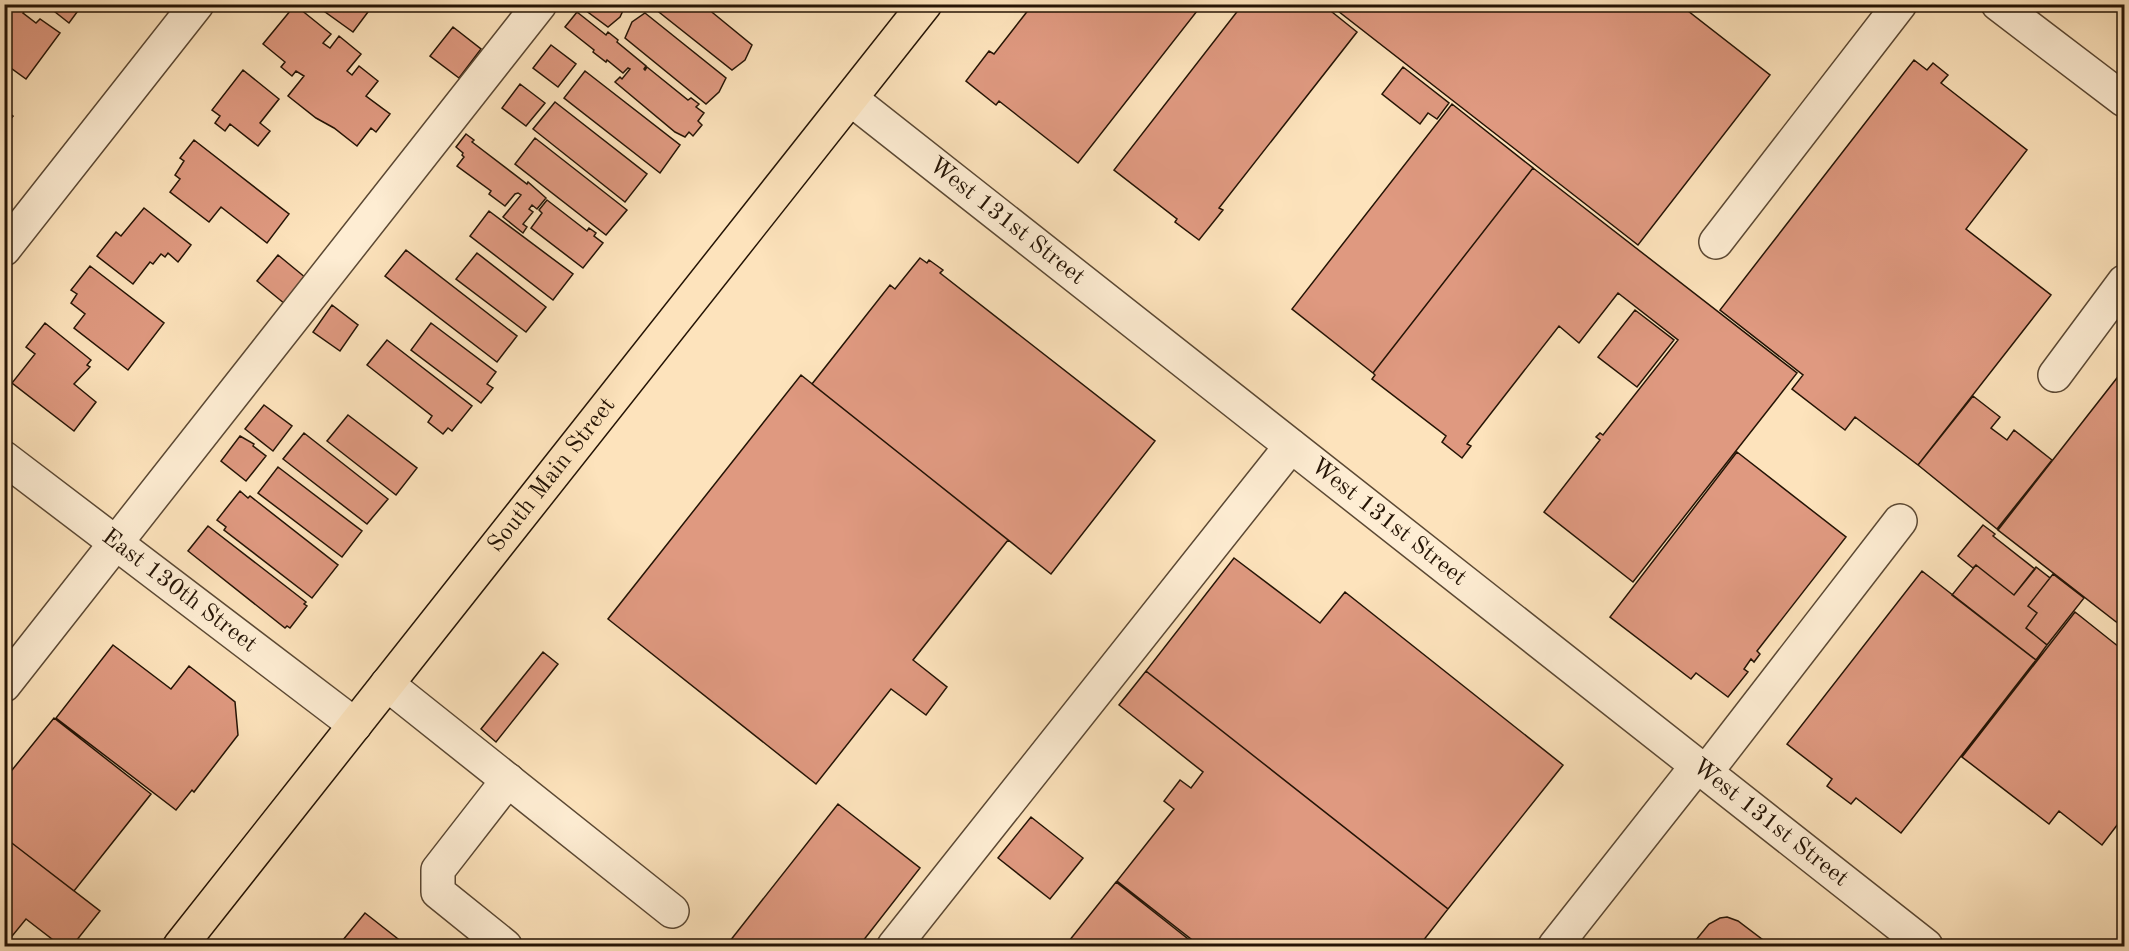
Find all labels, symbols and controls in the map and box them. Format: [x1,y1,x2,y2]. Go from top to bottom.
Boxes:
street label: West 131st Street [924,153,1089,290]
street label: South Main Street [484,394,620,557]
street label: West 131st Street [1306,454,1471,591]
street label: East 130th Street [97,525,261,658]
street label: West 131st Street [1688,755,1852,892]

